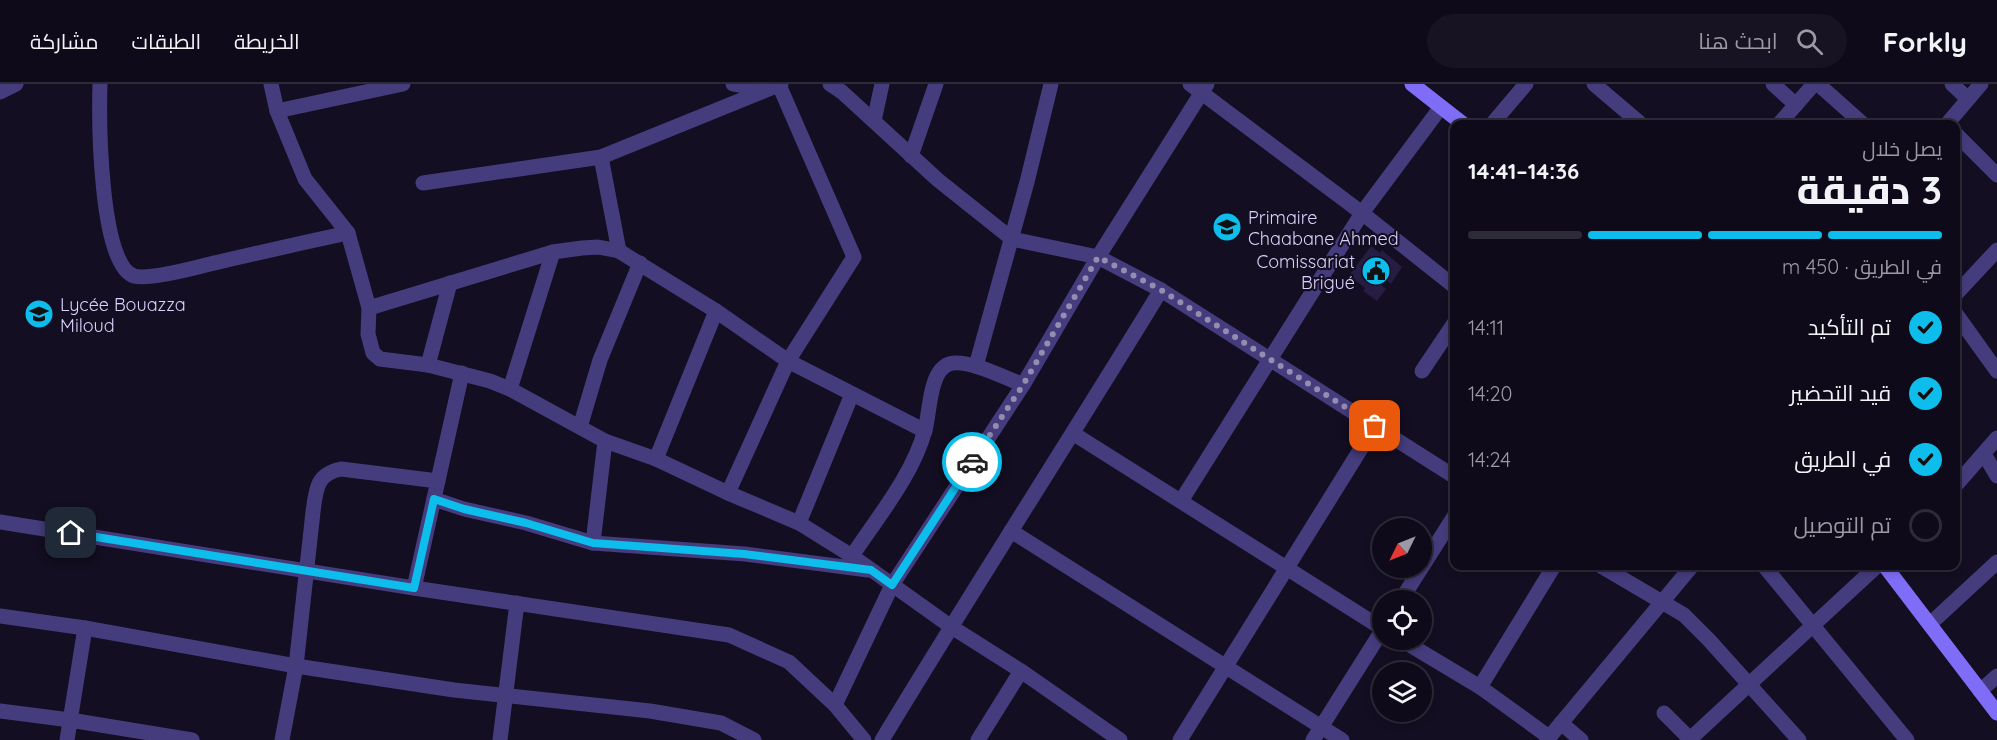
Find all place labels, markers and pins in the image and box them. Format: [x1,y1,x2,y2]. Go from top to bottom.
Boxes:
place label: Primaire Chaabane Ahmed [1248,206,1399,250]
school or university icon: Primaire Chaabane Ahmed [1211,211,1243,243]
place label: Comissariat Brigué [1256,250,1355,294]
public building icon: Comissariat Brigué [1360,255,1392,287]
place label: Lycée Bouazza Miloud [60,293,186,337]
school or university icon: Lycée Bouazza Miloud [23,298,55,330]
pin [1349,400,1400,451]
pin [45,507,96,558]

